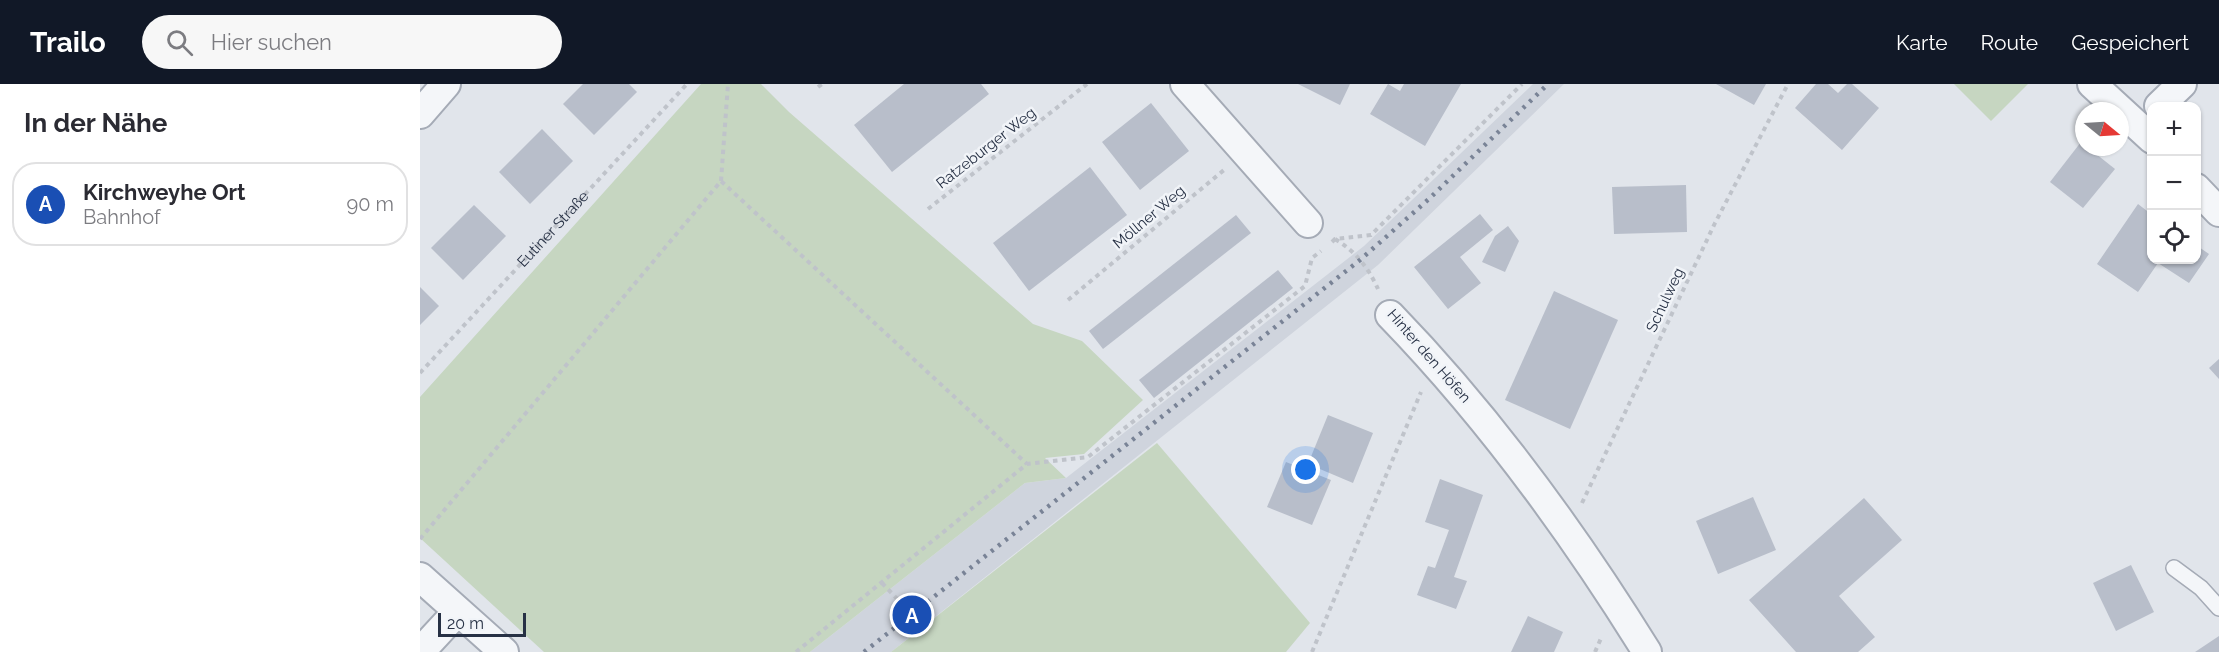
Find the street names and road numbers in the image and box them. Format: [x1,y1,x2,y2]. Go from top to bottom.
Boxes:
street label: Ratzeburger Weg [933,104,1039,192]
street label: Möllner Weg [1109,182,1189,252]
street label: Eutiner Straße [513,187,593,271]
street label: Schulweg [1642,265,1688,335]
street label: Hinter den Höfen [1383,306,1475,406]

